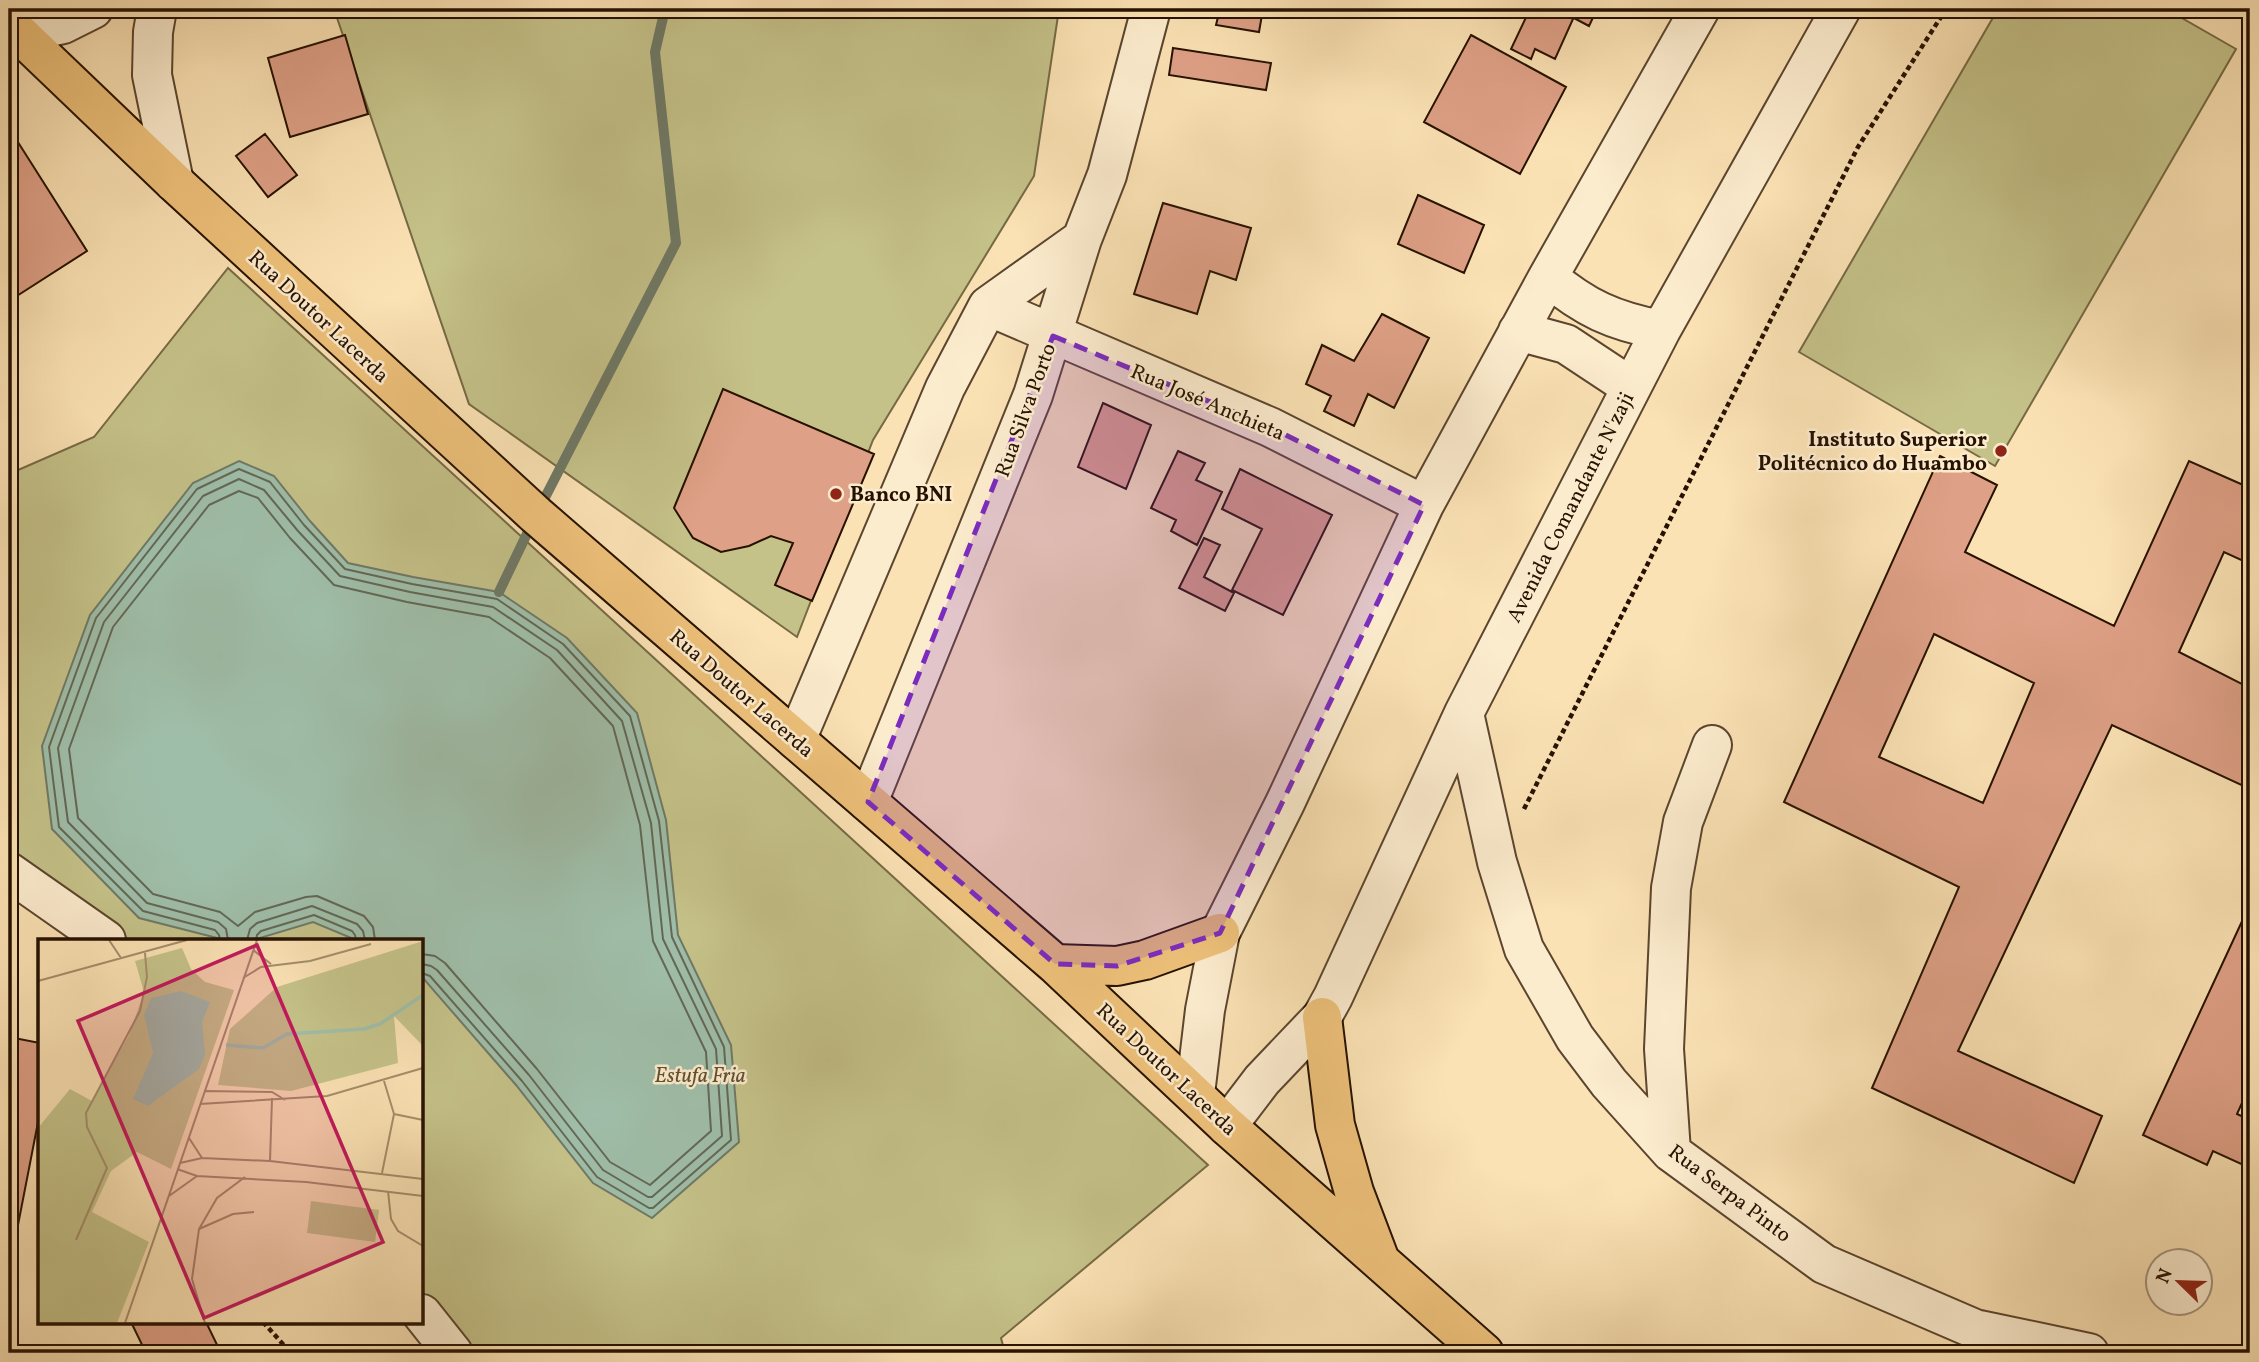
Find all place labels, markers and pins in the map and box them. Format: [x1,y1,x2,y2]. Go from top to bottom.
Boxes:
place label: Instituto Superior Politécnico do Huambo [1758,426,1987,479]
marker: Instituto Superior Politécnico do Huambo [1993,443,2009,459]
place label: Banco BNI [850,481,952,510]
marker: Banco BNI [828,486,844,502]

